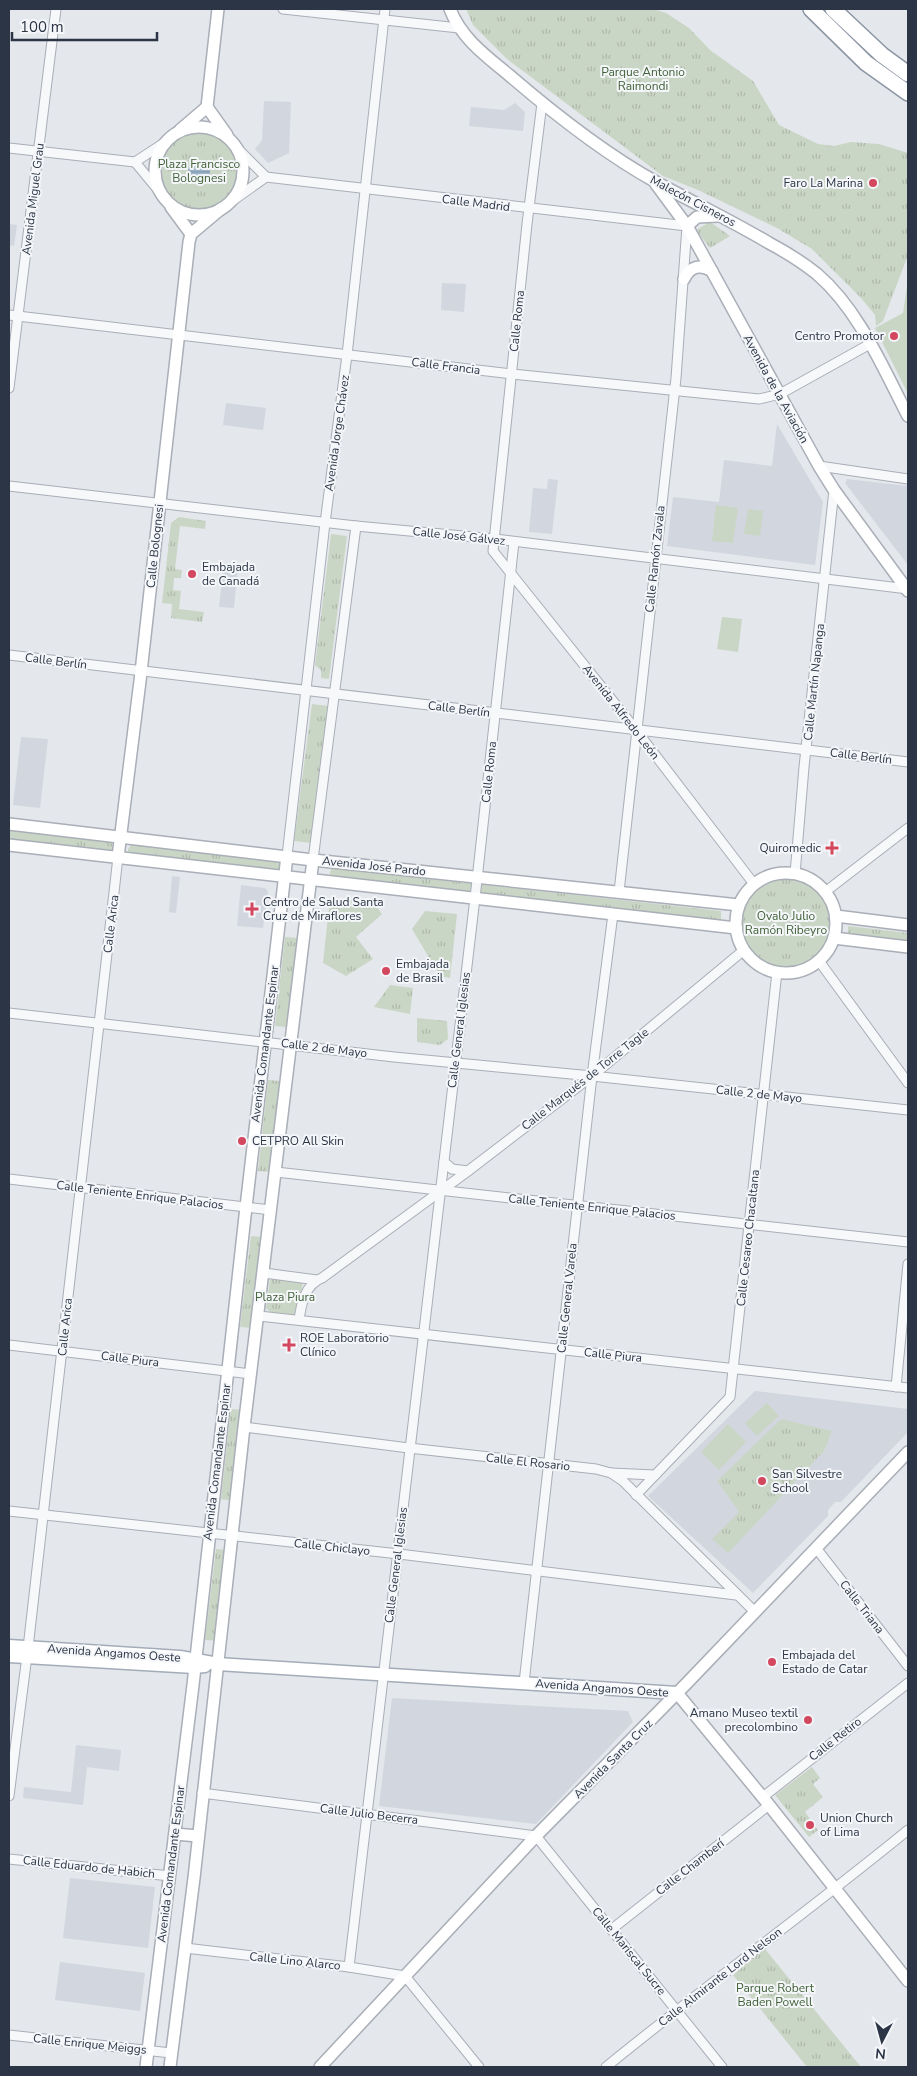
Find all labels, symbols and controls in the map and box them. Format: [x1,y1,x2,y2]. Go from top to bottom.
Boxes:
scale bar [12,10,158,42]
text: 100 m [20,17,64,37]
park label: Parque Antonio Raimondi [601,64,685,94]
street label: Avenida Miguel Grau [18,142,48,256]
park label: Plaza Francisco Bolognesi [158,156,241,186]
street label: Malecón Cisneros [647,172,739,230]
place label: Faro La Marina [783,175,863,191]
marker: Faro La Marina [867,177,879,189]
street label: Calle Madrid [441,191,511,215]
street label: Calle Roma [506,289,528,353]
place label: Centro Promotor [795,328,885,344]
marker: Centro Promotor [888,330,900,342]
street label: Avenida de la Aviación [739,332,813,446]
street label: Calle Francia [411,354,481,378]
street label: Avenida Jorge Chávez [321,373,353,492]
street label: Calle Bolognesi [143,503,167,589]
street label: Calle Ramón Zavala [641,505,669,613]
street label: Calle José Gálvez [412,523,507,549]
place label: Embajada de Canadá [202,559,259,589]
marker: Embajada de Canadá [186,568,198,580]
street label: Calle Martín Napanga [800,623,828,741]
street label: Calle Berlín [24,649,88,673]
street label: Avenida Alfredo León [579,661,663,763]
street label: Calle Berlín [427,697,491,721]
street label: Calle Roma [478,740,500,804]
street label: Calle Berlín [829,744,893,768]
place label: Quiromedic [759,840,821,856]
marker: Quiromedic [825,841,839,855]
street label: Avenida José Pardo [321,853,427,879]
street label: Calle Arica [99,894,123,954]
place label: Centro de Salud Santa Cruz de Miraflores [263,894,384,924]
marker: Centro de Salud Santa Cruz de Miraflores [245,902,259,916]
park label: Ovalo Julio Ramón Ribeyro [745,908,828,938]
place label: Embajada de Brasil [396,956,449,986]
street label: Avenida Comandante Espinar [247,964,283,1124]
marker: Embajada de Brasil [380,965,392,977]
street label: Calle General Iglesias [444,971,474,1089]
street label: Calle Marqués de Torre Tagle [518,1024,652,1134]
street label: Calle 2 de Mayo [280,1035,368,1061]
street label: Calle 2 de Mayo [715,1082,803,1107]
place label: CETPRO All Skin [252,1133,344,1149]
marker: CETPRO All Skin [236,1135,248,1147]
street label: Calle Cesareo Chacaltana [733,1169,763,1307]
street label: Calle Teniente Enrique Palacios [55,1177,225,1213]
street label: Calle Teniente Enrique Palacios [507,1190,677,1224]
street label: Calle General Varela [553,1242,581,1354]
park label: Plaza Piura [255,1289,315,1305]
street label: Calle Arica [54,1297,76,1357]
place label: ROE Laboratorio Clínico [300,1330,389,1360]
marker: ROE Laboratorio Clínico [282,1338,296,1352]
street label: Calle Piura [583,1344,643,1366]
street label: Calle Piura [100,1347,160,1371]
street label: Avenida Comandante Espinar [199,1382,235,1542]
street label: Calle El Rosario [485,1450,571,1474]
place label: San Silvestre School [772,1466,842,1496]
marker: San Silvestre School [756,1475,768,1487]
street label: Calle General Iglesias [381,1506,411,1624]
street label: Calle Chiclayo [293,1535,371,1559]
street label: Calle Triana [836,1577,888,1637]
street label: Avenida Angamos Oeste [47,1640,181,1666]
place label: Embajada del Estado de Catar [782,1647,868,1677]
marker: Embajada del Estado de Catar [766,1656,778,1668]
street label: Avenida Angamos Oeste [535,1675,669,1701]
place label: Amano Museo textil precolombino [690,1705,798,1735]
street label: Calle Retiro [805,1713,865,1765]
marker: Amano Museo textil precolombino [802,1714,814,1726]
street label: Avenida Santa Cruz [570,1716,656,1802]
street label: Avenida Comandante Espinar [153,1784,189,1944]
street label: Calle Julio Becerra [319,1800,419,1828]
place label: Union Church of Lima [820,1810,893,1840]
marker: Union Church of Lima [804,1819,816,1831]
street label: Calle Chamberí [652,1834,728,1899]
street label: Calle Eduardo de Habich [22,1852,156,1882]
street label: Calle Mariscal Sucre [588,1904,670,1998]
street label: Calle Almirante Lord Nelson [655,1924,785,2030]
street label: Calle Lino Alarco [249,1948,342,1974]
park label: Parque Robert Baden Powell [736,1980,815,2010]
north arrow [857,2016,907,2066]
street label: Calle Enrique Meiggs [32,2030,148,2058]
text: N [874,2043,887,2063]

